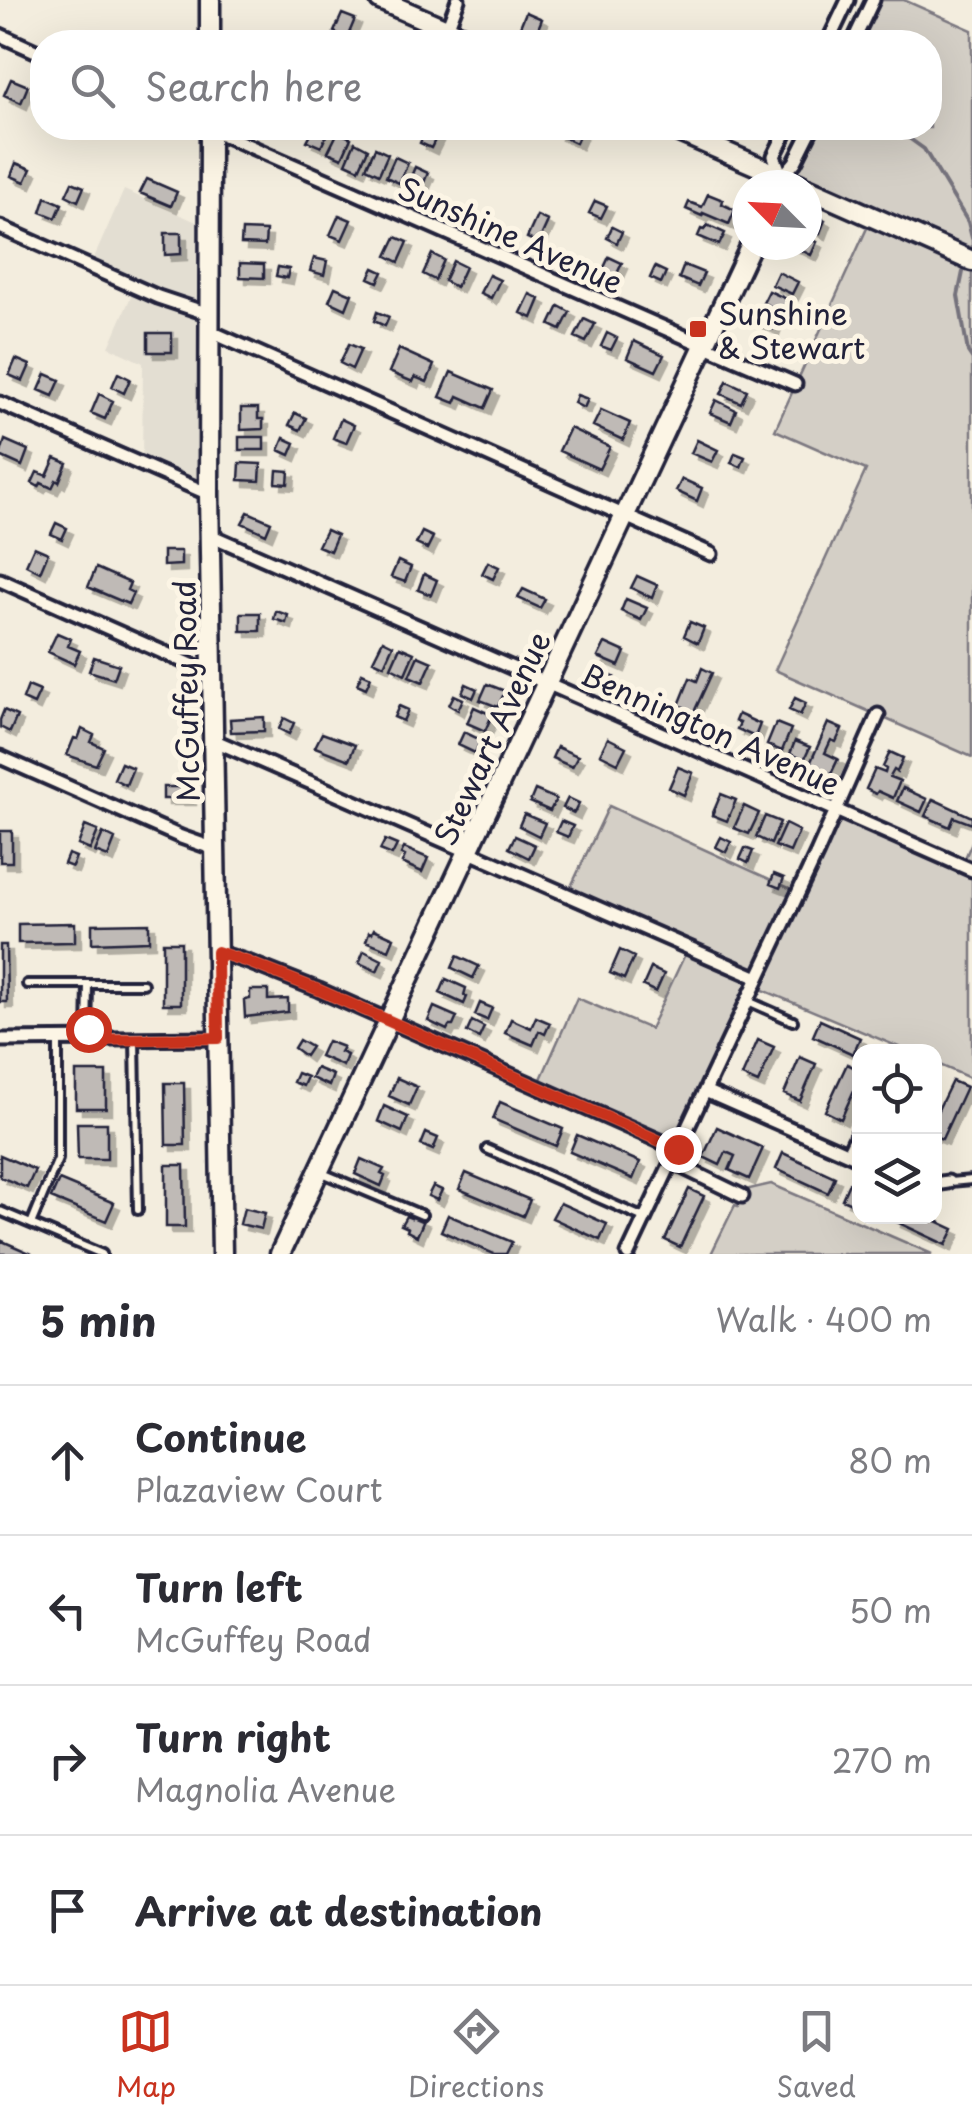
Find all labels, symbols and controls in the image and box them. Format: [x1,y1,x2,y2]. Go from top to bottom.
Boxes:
search box [30,30,942,140]
text: Search here [145,57,362,114]
icon: search [65,58,120,113]
street label: Sunshine Avenue [391,164,631,304]
north arrow [732,170,822,260]
place label: Sunshine & Stewart [718,290,865,369]
marker: Sunshine & Stewart [687,318,709,340]
street label: McGuffey Road [161,580,209,802]
street label: Stewart Avenue [422,623,560,853]
street label: Bennington Avenue [574,651,848,805]
route start [66,1007,112,1053]
map controls [852,1044,942,1224]
button: locate [852,1044,942,1134]
route end [656,1127,702,1173]
button: layers [852,1134,942,1224]
text: 5 min [40,1288,157,1351]
text: Walk · 400 m [716,1295,932,1343]
text: Continue [135,1408,306,1465]
icon: ahead [40,1433,95,1488]
text: 80 m [848,1436,932,1484]
text: Plazaview Court [135,1465,383,1513]
text: Turn left [135,1558,303,1615]
icon: left [40,1583,95,1638]
text: 50 m [849,1586,932,1634]
text: McGuffey Road [135,1615,372,1663]
text: Turn right [135,1708,331,1765]
icon: right [40,1733,95,1788]
text: 270 m [832,1736,932,1784]
text: Magnolia Avenue [135,1765,396,1813]
text: Arrive at destination [135,1882,543,1939]
icon: arrive [40,1883,95,1938]
tab: Map [116,2004,176,2107]
tab: Directions [408,2004,544,2107]
tab: Saved [776,2004,856,2107]

